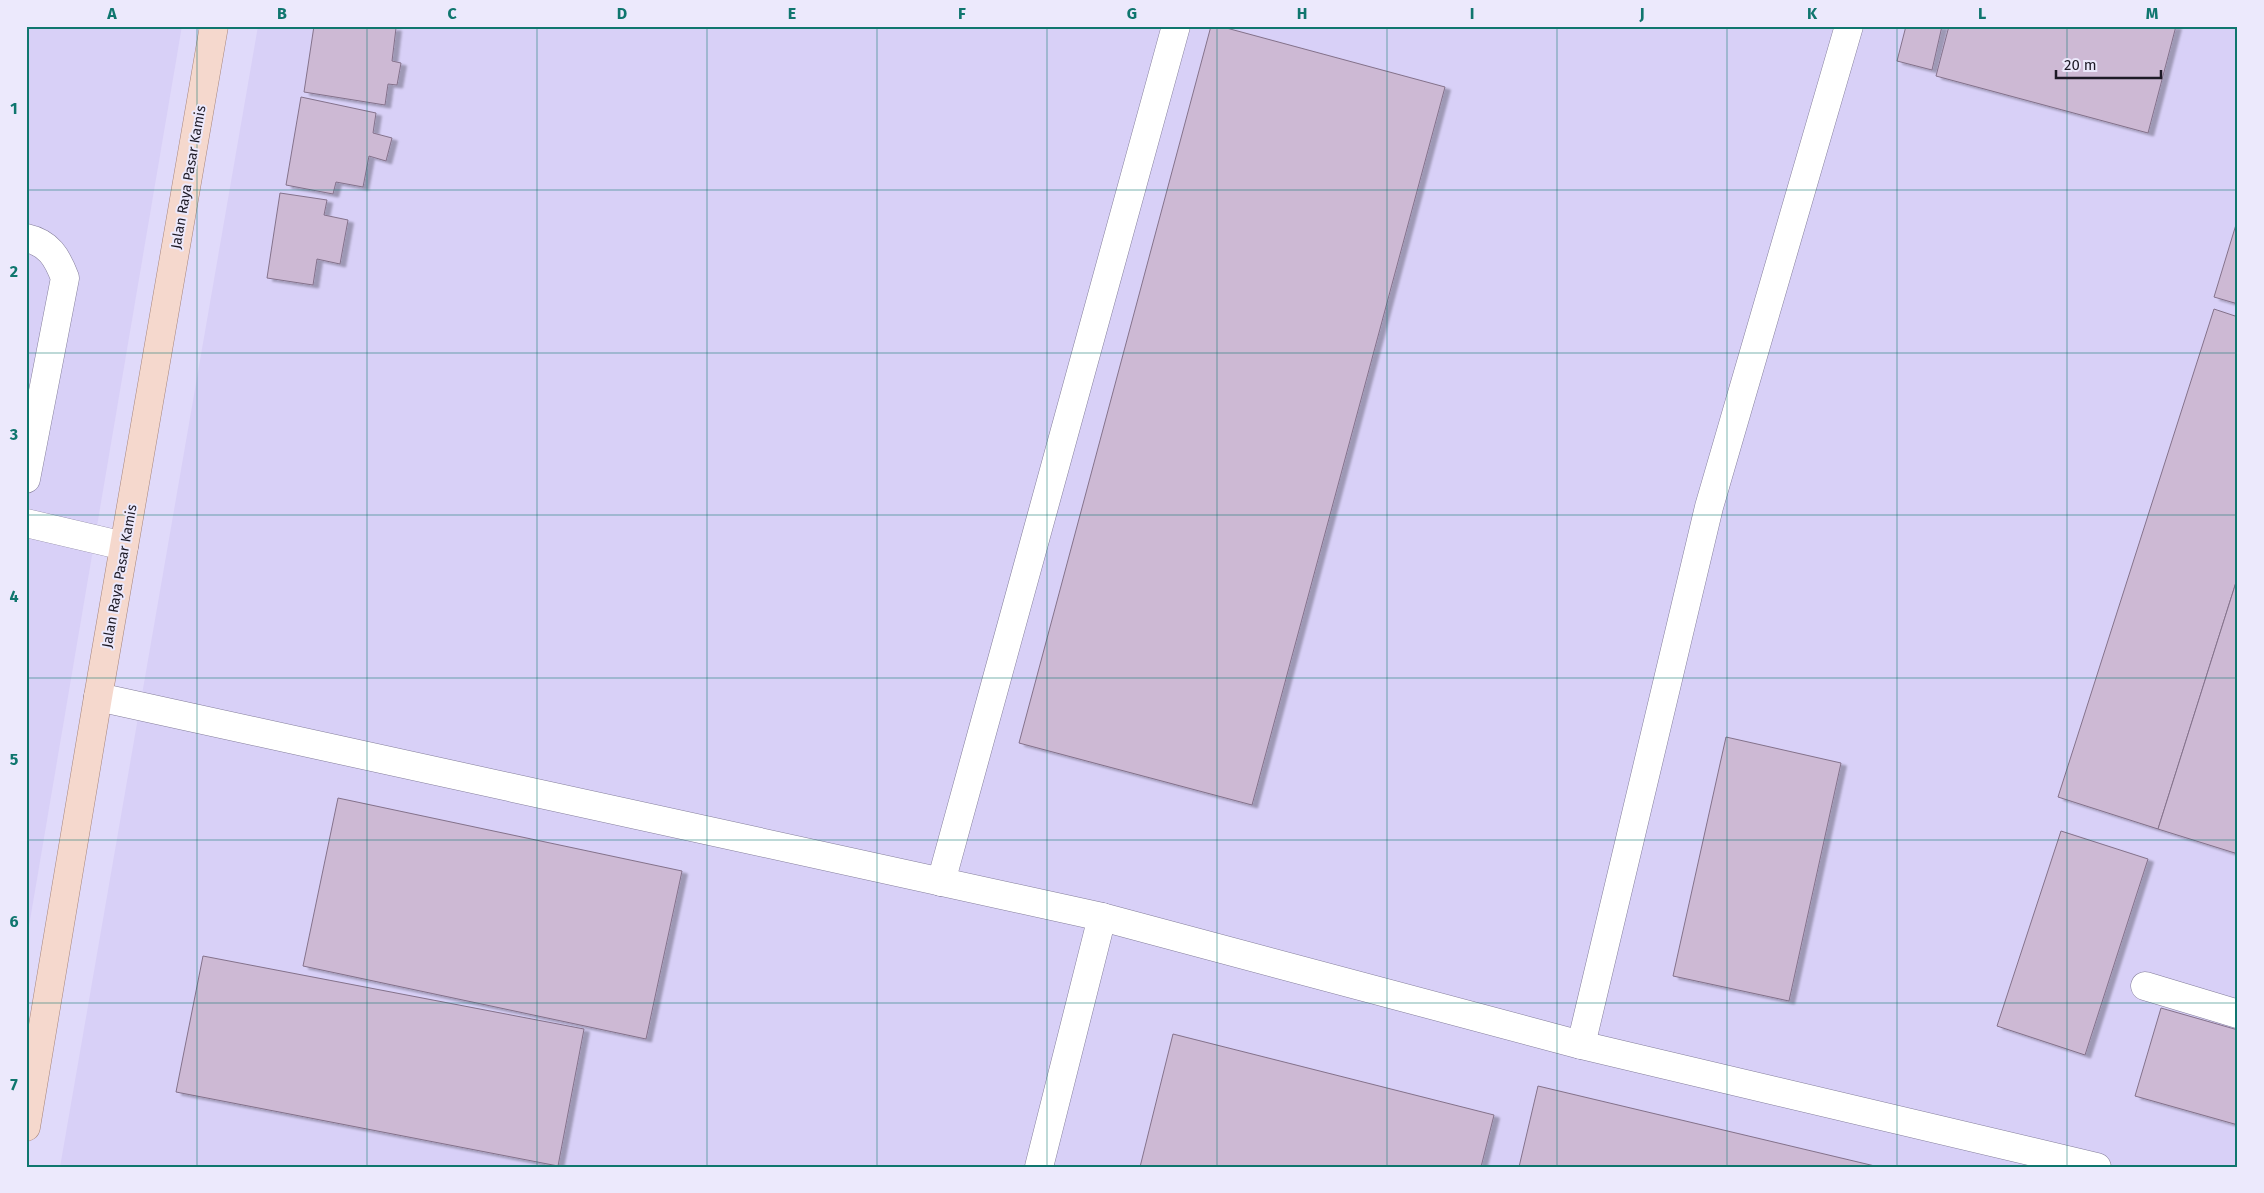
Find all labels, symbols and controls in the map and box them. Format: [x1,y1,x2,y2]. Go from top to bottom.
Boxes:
text: A [106,4,117,23]
text: B [277,4,287,23]
text: C [447,4,457,23]
text: D [617,4,627,23]
text: E [788,4,796,23]
text: F [958,4,966,23]
text: G [1127,4,1137,23]
text: H [1297,4,1307,23]
text: I [1470,4,1474,23]
text: J [1638,4,1645,23]
text: K [1807,4,1818,23]
text: L [1978,4,1986,23]
text: M [2146,4,2159,23]
scale bar [2056,48,2162,80]
text: 20 m [2064,56,2097,74]
text: 1 [10,99,18,118]
street label: Jalan Raya Pasar Kamis [168,104,210,250]
text: 2 [10,262,18,281]
text: 3 [9,425,18,444]
street label: Jalan Raya Pasar Kamis [99,503,141,649]
text: 4 [9,587,19,606]
text: 5 [10,750,19,769]
text: 6 [9,912,19,931]
text: 7 [10,1075,18,1094]

